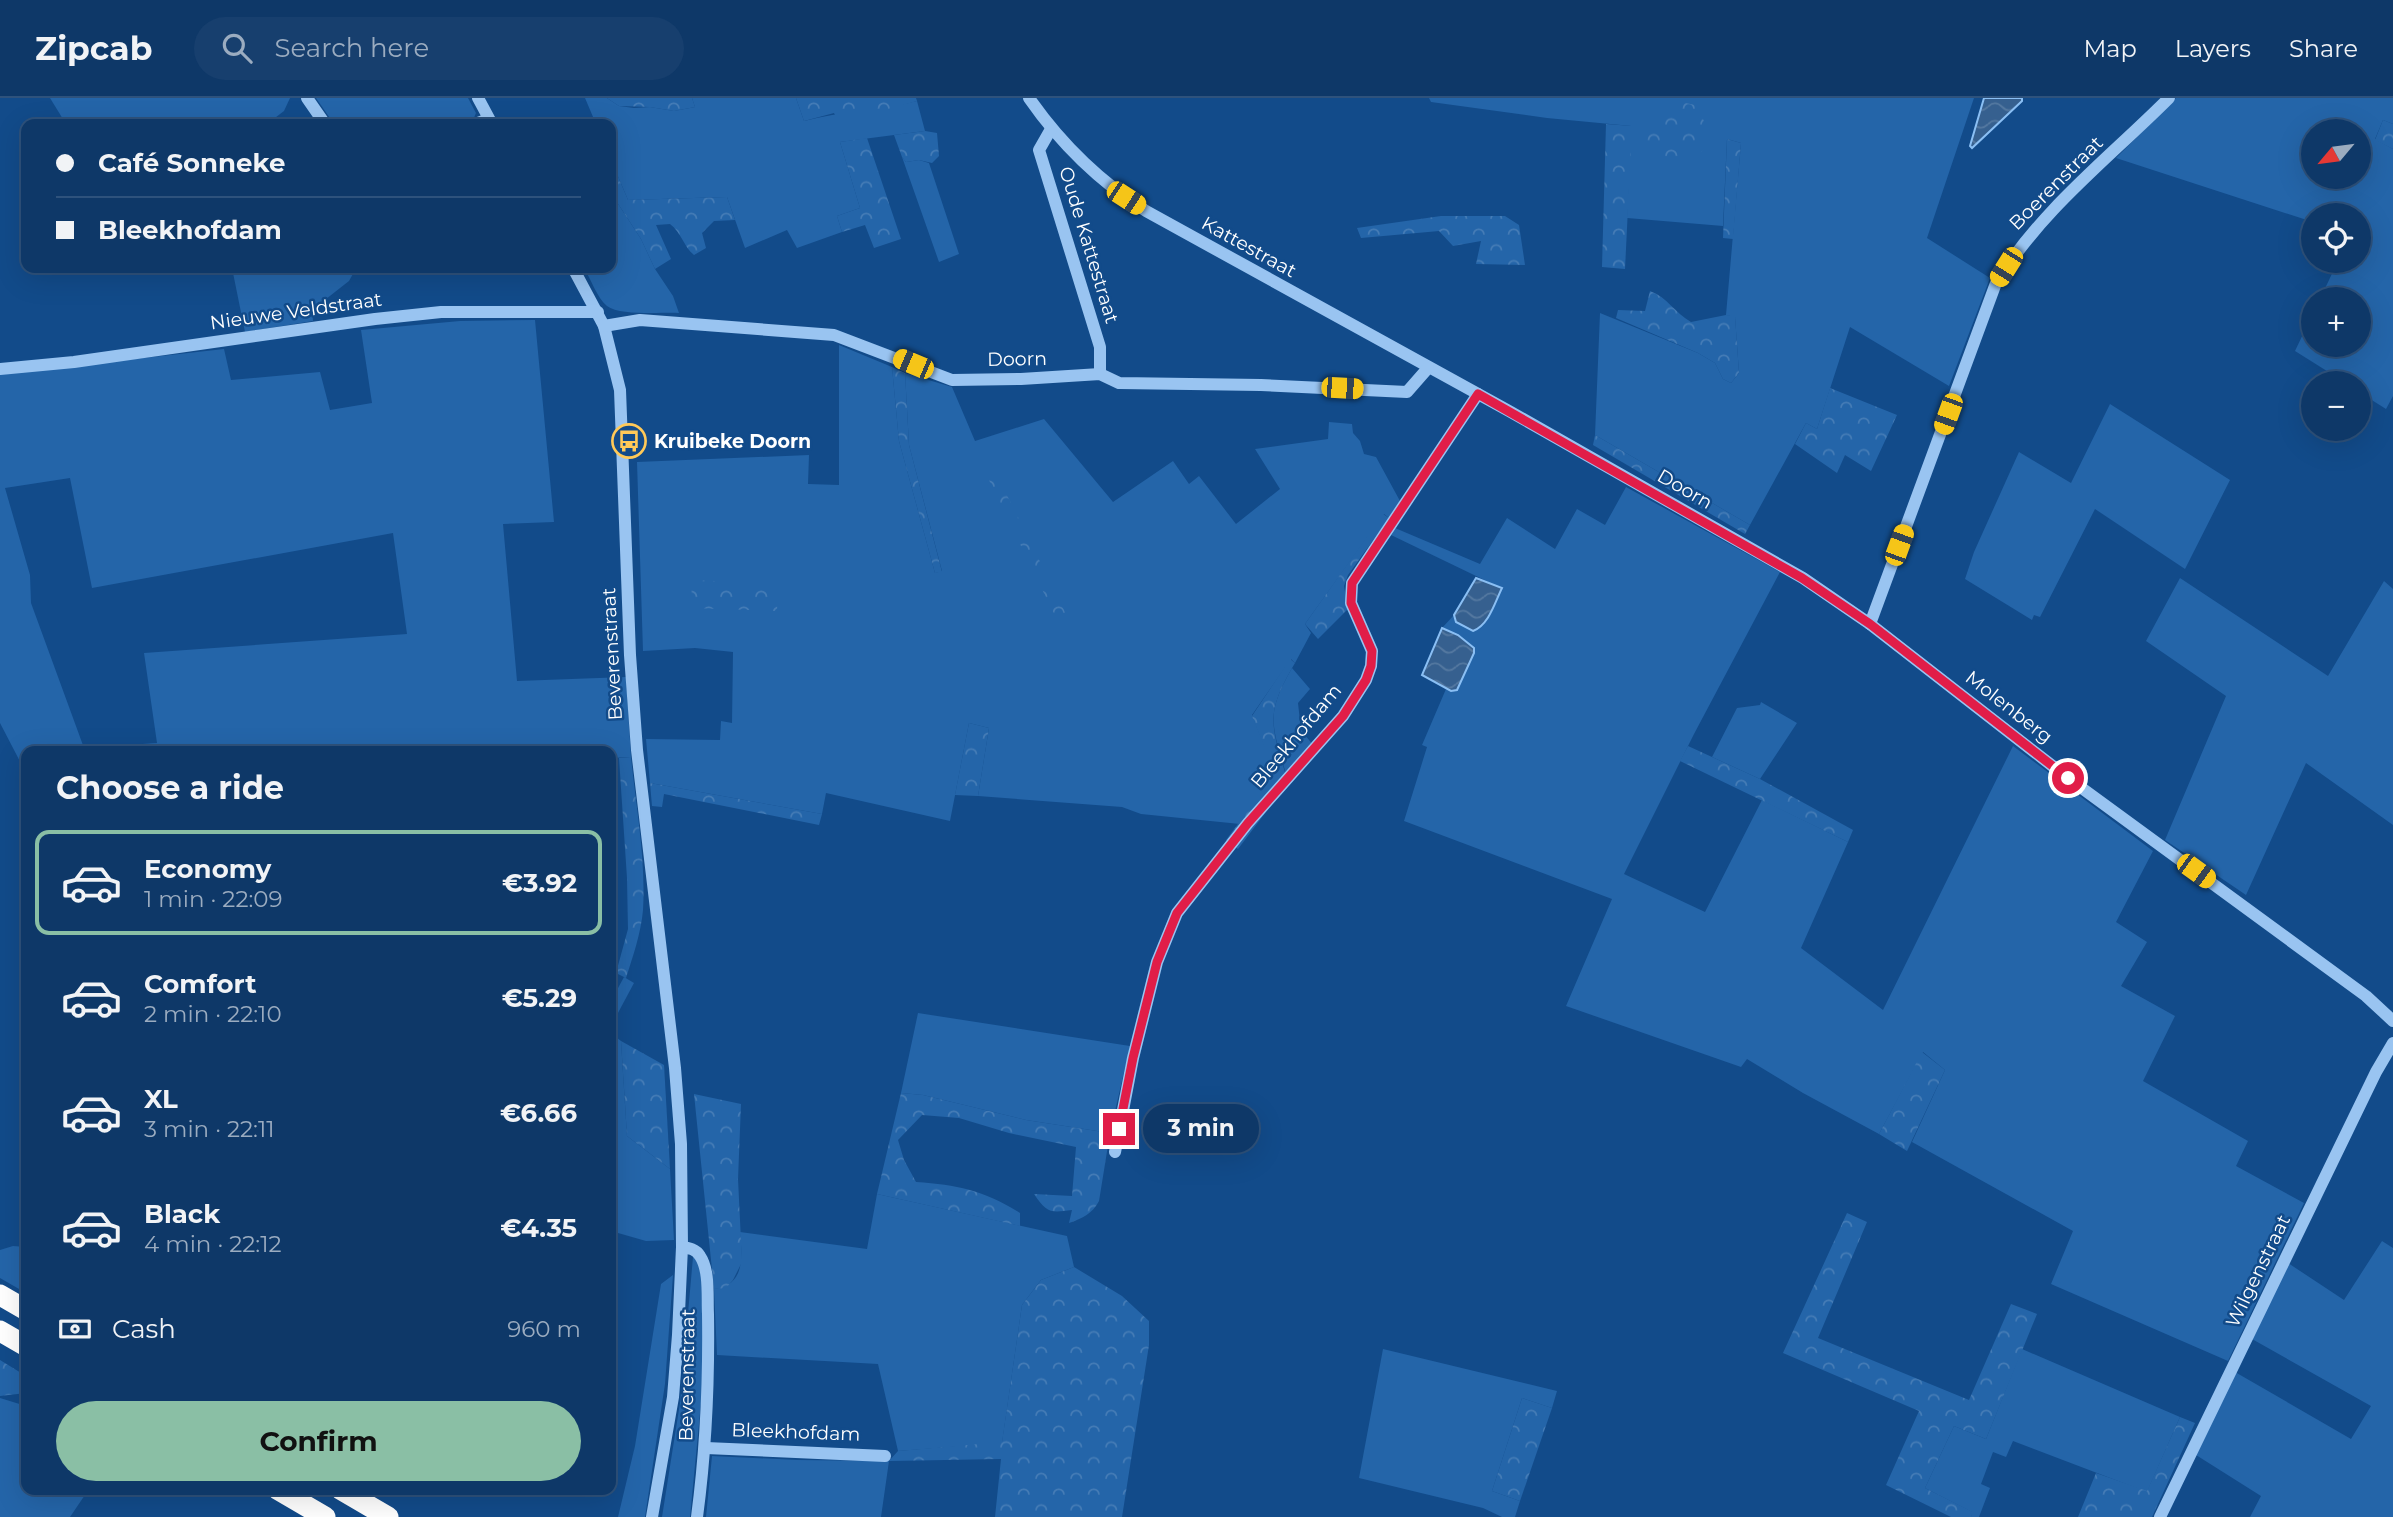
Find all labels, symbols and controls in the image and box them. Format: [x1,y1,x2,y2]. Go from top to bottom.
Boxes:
search box [194,17,684,80]
text: Zipcab [35,28,152,68]
icon: search [218,29,256,67]
text: Search here [274,32,429,64]
text: Map [2083,34,2137,63]
text: Layers [2175,34,2251,63]
text: Share [2289,34,2358,63]
north arrow [2301,119,2371,189]
map controls [2301,119,2371,441]
street label: Boerenstraat [2004,131,2108,235]
text: Café Sonneke [98,147,285,179]
street label: Oude Kattestraat [1054,164,1124,326]
car [1103,178,1150,218]
button: locate [2301,203,2371,273]
street label: Kattestraat [1198,212,1301,283]
text: Bleekhofdam [98,214,282,246]
car [1986,244,2027,290]
button: + [2301,287,2371,357]
street label: Nieuwe Veldstraat [209,288,384,334]
car [890,346,937,382]
street label: Doorn [987,347,1047,371]
button: − [2301,371,2371,441]
car [1321,376,1364,400]
car [1931,391,1966,437]
bus stop icon: Kruibeke Doorn [610,422,648,460]
place label: Kruibeke Doorn [654,430,811,453]
street label: Doorn [1653,464,1717,514]
car [1882,522,1917,568]
street label: Beverenstraat [597,587,627,721]
street label: Molenberg [1961,666,2057,748]
street label: Bleekhofdam [1246,679,1346,793]
route start [2052,762,2084,794]
text: Choose a ride [56,768,284,807]
car [2173,850,2220,892]
icon: car [60,851,123,914]
text: Economy [144,853,271,885]
text: €3.92 [502,867,577,899]
text: 1 min · 22:09 [144,885,283,913]
icon: car [60,966,123,1029]
text: Comfort [144,968,256,1000]
text: €5.29 [502,982,577,1014]
text: 2 min · 22:10 [144,1000,282,1028]
icon: car [60,1081,123,1144]
text: XL [144,1083,178,1115]
text: €6.66 [500,1097,577,1129]
callout: 3 min [1144,1104,1259,1154]
route end [1103,1113,1135,1145]
text: 3 min [1167,1114,1235,1142]
text: 3 min · 22:11 [144,1115,275,1143]
icon: car [60,1196,123,1259]
text: Black [144,1198,220,1230]
street label: Wilgenstraat [2221,1211,2295,1331]
text: €4.35 [500,1212,577,1244]
text: 4 min · 22:12 [144,1230,282,1258]
street label: Beverenstraat [674,1308,700,1442]
icon: cash [56,1310,94,1348]
text: Cash [112,1313,176,1345]
text: 960 m [507,1315,581,1343]
button: Confirm [56,1401,581,1481]
street label: Bleekhofdam [731,1418,861,1446]

